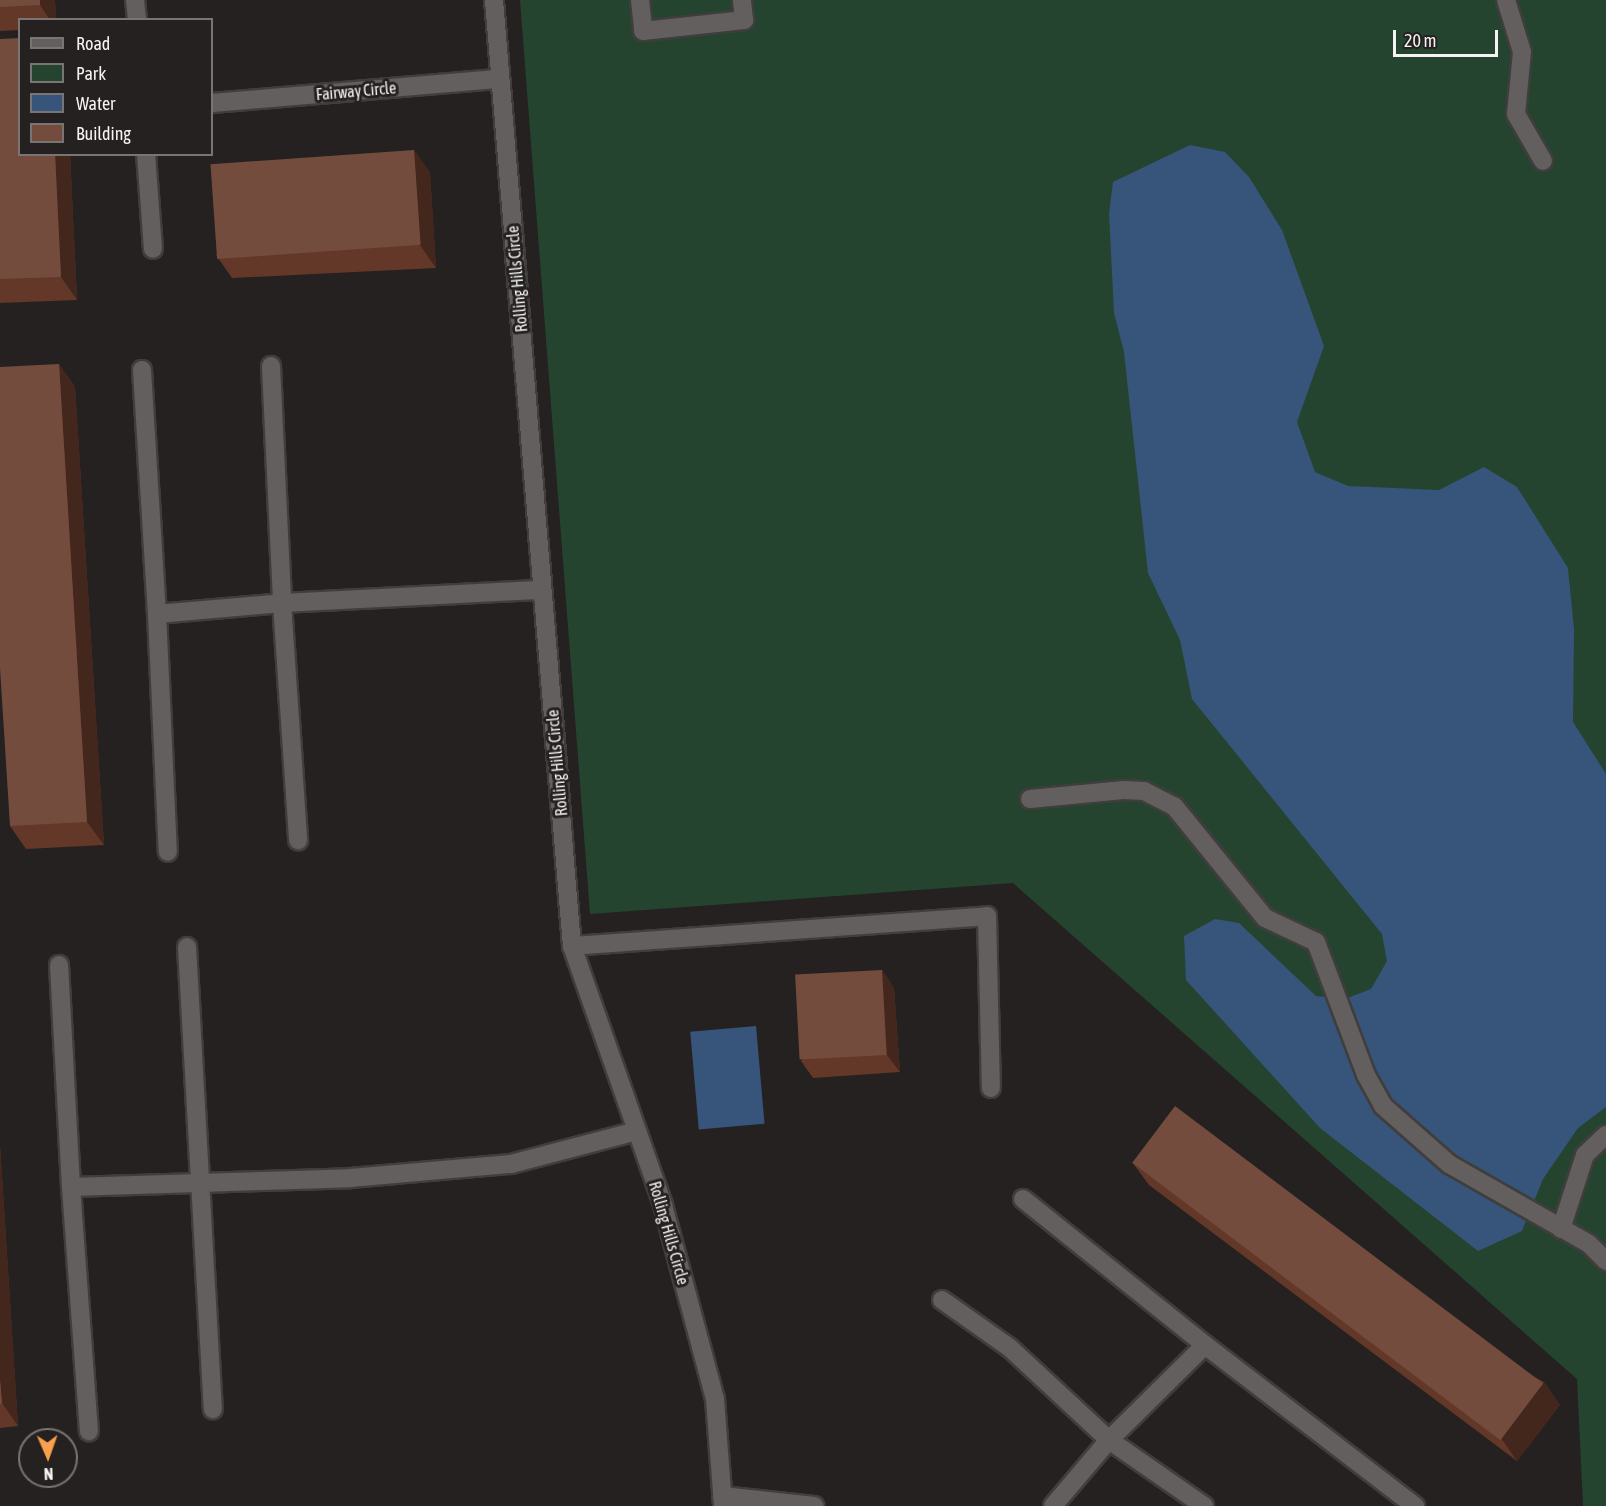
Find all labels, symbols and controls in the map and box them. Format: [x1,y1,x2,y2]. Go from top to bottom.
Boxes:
legend [18,18,213,156]
scale bar [1396,18,1501,56]
text: 20 m [1404,30,1436,51]
text: Road [76,33,110,54]
text: Park [76,63,106,84]
street label: Fairway Circle [315,78,397,104]
text: Water [76,93,115,114]
text: Building [76,123,131,144]
street label: Rolling Hills Circle [503,225,531,333]
street label: Rolling Hills Circle [543,709,571,817]
street label: Rolling Hills Circle [645,1179,693,1287]
north arrow [18,1428,78,1488]
text: N [44,1465,54,1483]

